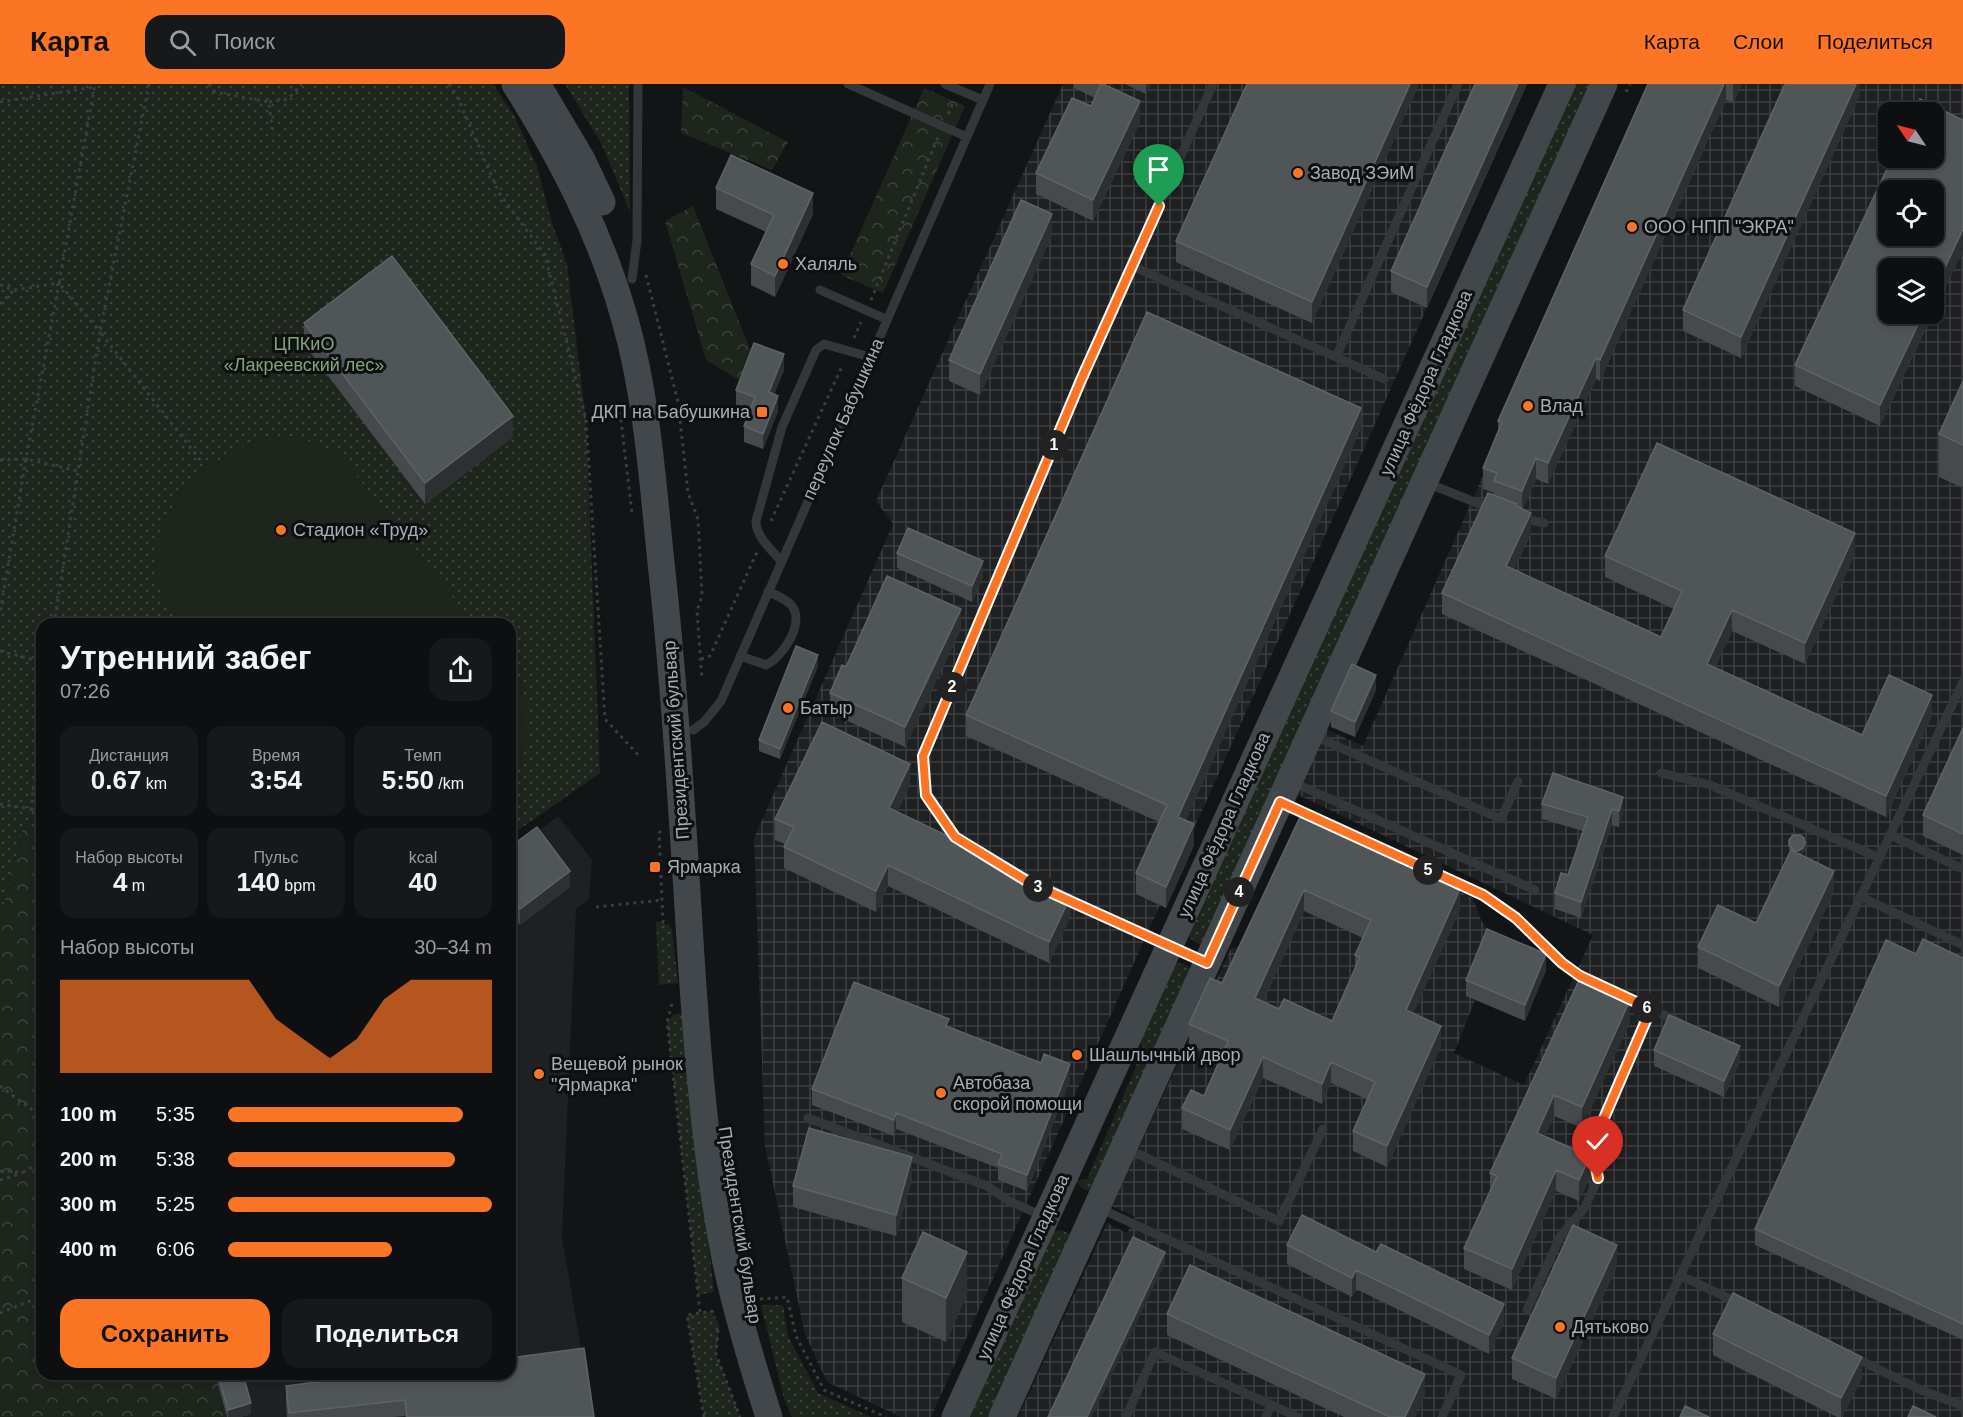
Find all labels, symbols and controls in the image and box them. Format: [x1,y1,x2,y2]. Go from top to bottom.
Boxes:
search box [145,15,565,69]
text: Карта [30,26,109,57]
icon: search [166,26,199,59]
text: Поиск [214,29,275,54]
text: Карта [1644,30,1700,53]
text: Слои [1733,30,1784,53]
text: Поделиться [1817,30,1933,53]
north arrow [1878,102,1944,168]
map controls [1878,102,1944,324]
pin [1133,144,1184,206]
icon: arrive [1142,153,1175,186]
place label: Завод ЗЭиМ [1310,163,1414,183]
marker: Завод ЗЭиМ [1291,166,1305,180]
button: locate [1878,180,1944,246]
place label: ООО НПП "ЭКРА" [1644,217,1794,237]
marker: ООО НПП "ЭКРА" [1625,220,1639,234]
place label: Халяль [795,254,857,274]
marker: Халяль [776,257,790,271]
button: layers [1878,258,1944,324]
street label: улица Фёдора Гладкова [1376,286,1476,479]
park label: ЦПКиО «Лакреевский лес» [224,334,384,375]
street label: переулок Бабушкина [798,334,888,503]
place label: Влад [1540,396,1584,416]
marker: Влад [1521,399,1535,413]
place label: ДКП на Бабушкина [591,402,751,422]
marker: ДКП на Бабушкина [755,405,769,419]
pin: 1 [1039,430,1069,460]
text: 1 [1050,436,1058,453]
place label: Стадион «Труд» [293,520,428,540]
marker: Стадион «Труд» [274,523,288,537]
button: share [429,638,492,701]
text: Утренний забег [60,639,312,676]
street label: Президентский бульвар [659,640,693,840]
pin: 2 [937,672,967,702]
text: 2 [948,678,956,695]
text: 07:26 [60,680,110,702]
place label: Батыр [800,698,853,718]
marker: Батыр [781,701,795,715]
street label: улица Фёдора Гладкова [1174,728,1274,921]
text: Дистанция [89,747,169,764]
text: Время [252,747,300,764]
text: Темп [404,747,442,764]
text: 0.67 [91,765,141,795]
text: 3:54 [250,765,302,795]
text: 5:50 [382,765,434,795]
text: km [141,775,167,792]
text: /km [434,775,464,792]
text: Набор высоты [75,849,183,866]
text: Пульс [254,849,298,866]
text: kcal [409,849,437,866]
pin: 5 [1413,855,1443,885]
place label: Ярмарка [667,857,742,877]
marker: Ярмарка [648,860,662,874]
text: 5 [1424,861,1432,878]
text: 4 [113,867,127,897]
text: 140 [237,867,280,897]
text: 40 [409,867,437,897]
pin: 3 [1023,872,1053,902]
text: m [127,877,145,894]
text: bpm [280,877,315,894]
pin: 4 [1224,877,1254,907]
text: 3 [1034,878,1042,895]
text: 4 [1235,883,1243,900]
text: Набор высоты [60,936,194,958]
text: 30–34 m [414,936,492,958]
pin: 6 [1632,993,1662,1023]
text: 6 [1643,999,1651,1016]
place label: Шашлычный двор [1089,1045,1241,1065]
marker: Шашлычный двор [1070,1048,1084,1062]
place label: Вещевой рынок "Ярмарка" [551,1054,683,1095]
marker: Вещевой рынок "Ярмарка" [532,1067,546,1081]
place label: Автобаза скорой помощи [953,1073,1082,1114]
marker: Автобаза скорой помощи [934,1086,948,1100]
text: 100 m [60,1103,117,1125]
text: 5:35 [156,1103,195,1125]
pin [1572,1116,1623,1178]
street label: Президентский бульвар [715,1125,765,1325]
icon: check [1581,1125,1614,1158]
text: 200 m [60,1148,117,1170]
text: 5:38 [156,1148,195,1170]
street label: улица Фёдора Гладкова [973,1170,1073,1363]
text: 300 m [60,1193,117,1215]
text: 5:25 [156,1193,195,1215]
text: 400 m [60,1238,117,1260]
text: 6:06 [156,1238,195,1260]
button: Сохранить [60,1299,270,1368]
button: Поделиться [282,1299,492,1368]
place label: Дятьково [1572,1317,1649,1337]
marker: Дятьково [1553,1320,1567,1334]

